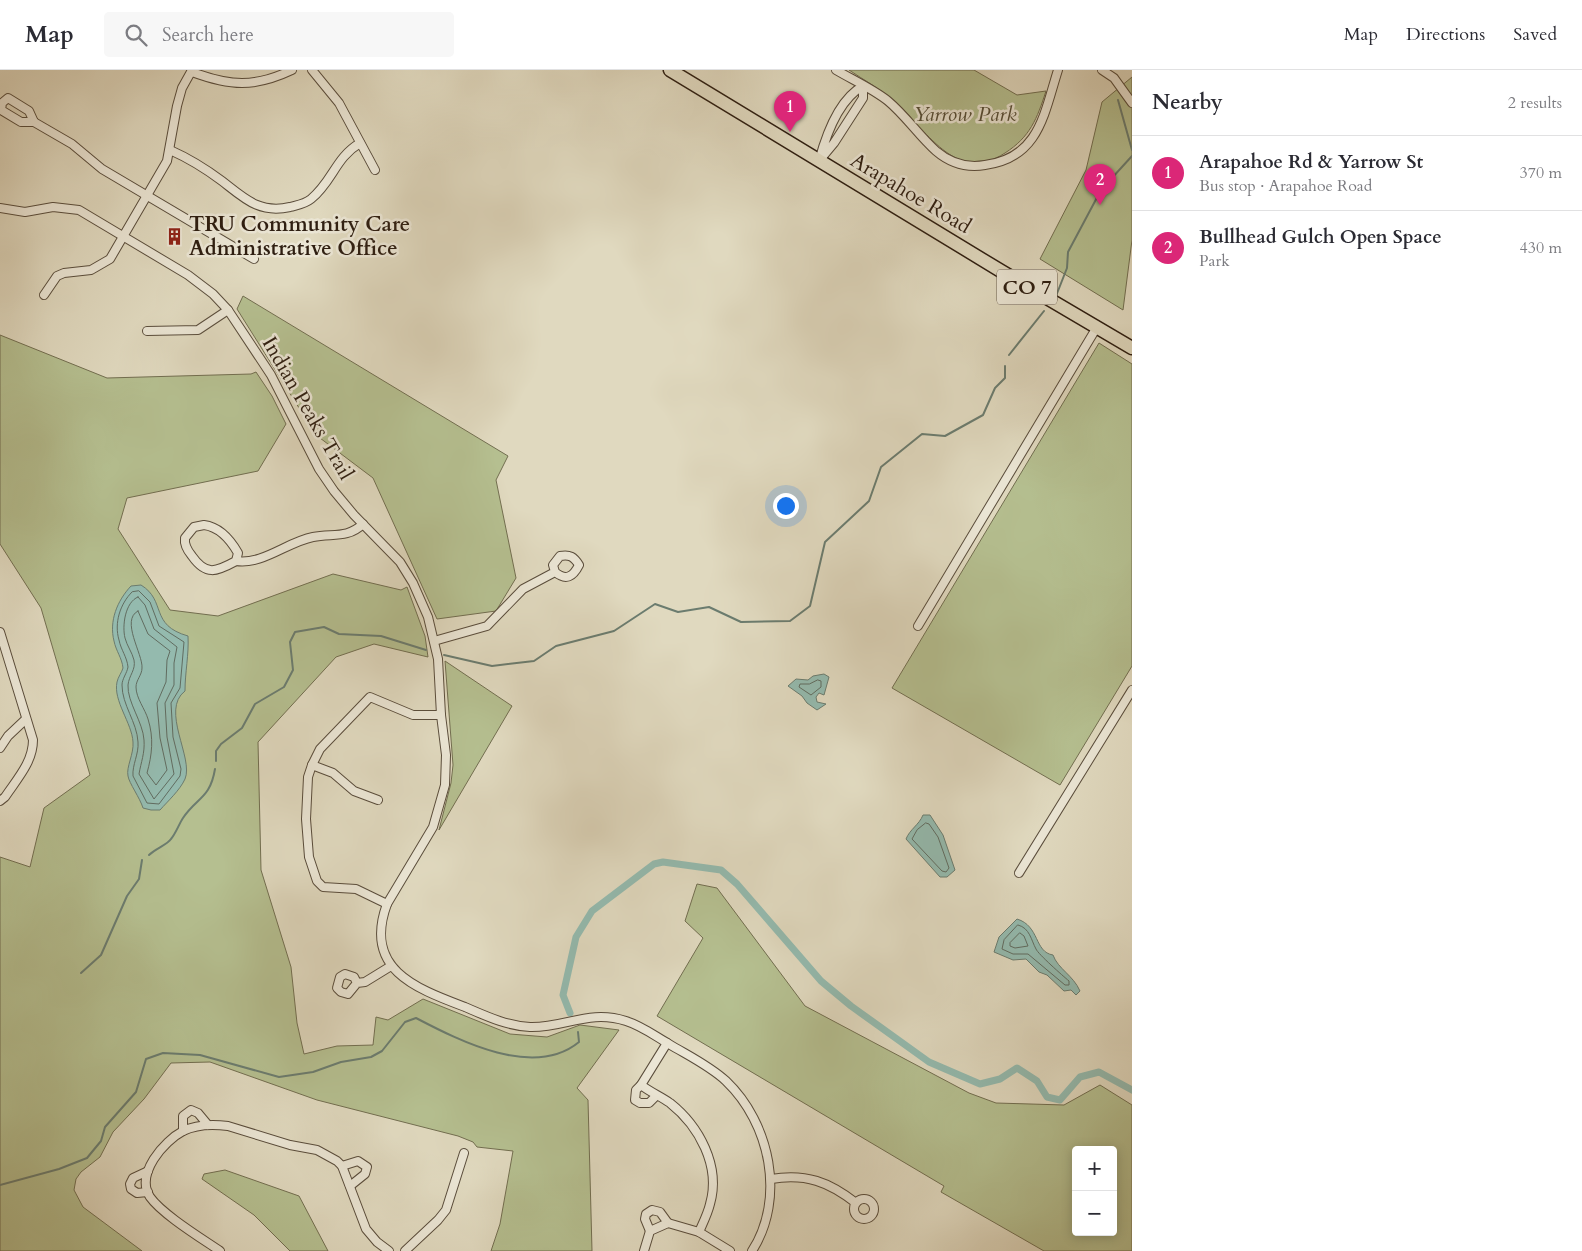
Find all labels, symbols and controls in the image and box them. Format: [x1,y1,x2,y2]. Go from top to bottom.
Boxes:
search box [104,12,454,57]
text: Map [25,18,74,51]
icon: search [122,21,150,49]
text: Search here [162,22,254,48]
text: Map [1344,22,1378,47]
text: Directions [1406,22,1485,47]
text: Saved [1513,22,1557,47]
text: Nearby [1152,88,1223,117]
pin: 1 [774,91,806,132]
text: 2 results [1508,92,1562,114]
park label: Yarrow Park [913,100,1017,129]
street label: Arapahoe Road [845,146,977,241]
text: Arapahoe Rd & Yarrow St [1199,149,1423,175]
text: 1 [1164,162,1172,184]
text: 370 m [1520,162,1562,184]
pin: 2 [1084,164,1116,205]
text: Bus stop · Arapahoe Road [1199,175,1372,197]
place label: TRU Community Care Administrative Office [189,210,410,263]
text: Bullhead Gulch Open Space [1199,224,1442,250]
building icon: TRU Community Care Administrative Office [165,226,185,246]
text: 2 [1164,237,1172,259]
text: 430 m [1520,237,1562,259]
text: Park [1199,250,1230,272]
road number: CO 7 [997,270,1057,304]
street label: Indian Peaks Trail [255,331,360,485]
your location [773,493,799,519]
map controls [1072,1146,1117,1236]
button: + [1072,1146,1117,1191]
button: − [1072,1191,1117,1236]

